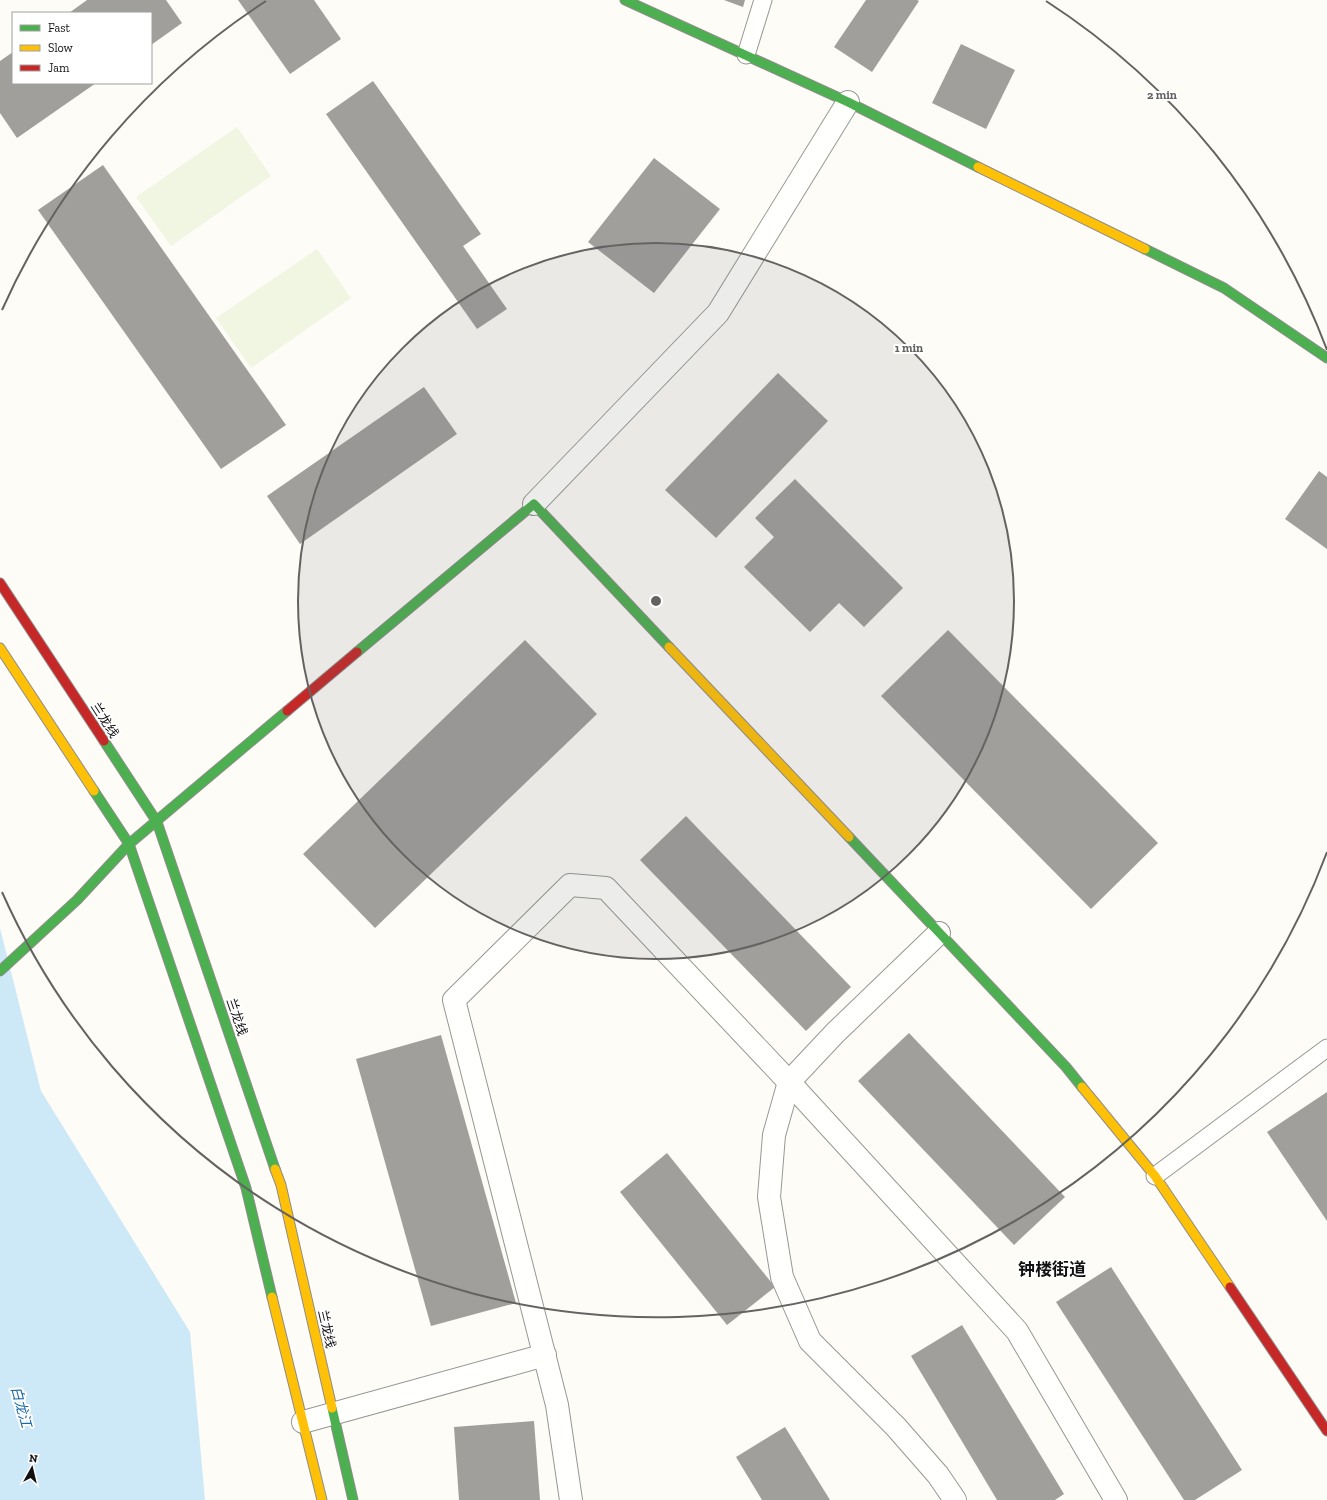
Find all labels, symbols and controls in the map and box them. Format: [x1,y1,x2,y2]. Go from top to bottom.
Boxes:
legend [12,12,152,84]
text: Fast [48,21,71,35]
text: Slow [48,41,74,55]
text: Jam [48,61,70,75]
text: 2 min [1147,88,1177,102]
text: 1 min [895,341,923,355]
centre of rings [649,594,663,608]
street label: 兰龙线 [88,700,122,740]
street label: 兰龙线 [224,996,250,1038]
district label: 钟楼街道 [1018,1259,1086,1279]
street label: 兰龙线 [315,1308,339,1350]
water label: 白龙江 [7,1384,36,1431]
north arrow [12,1448,52,1488]
text: N [28,1452,39,1466]

